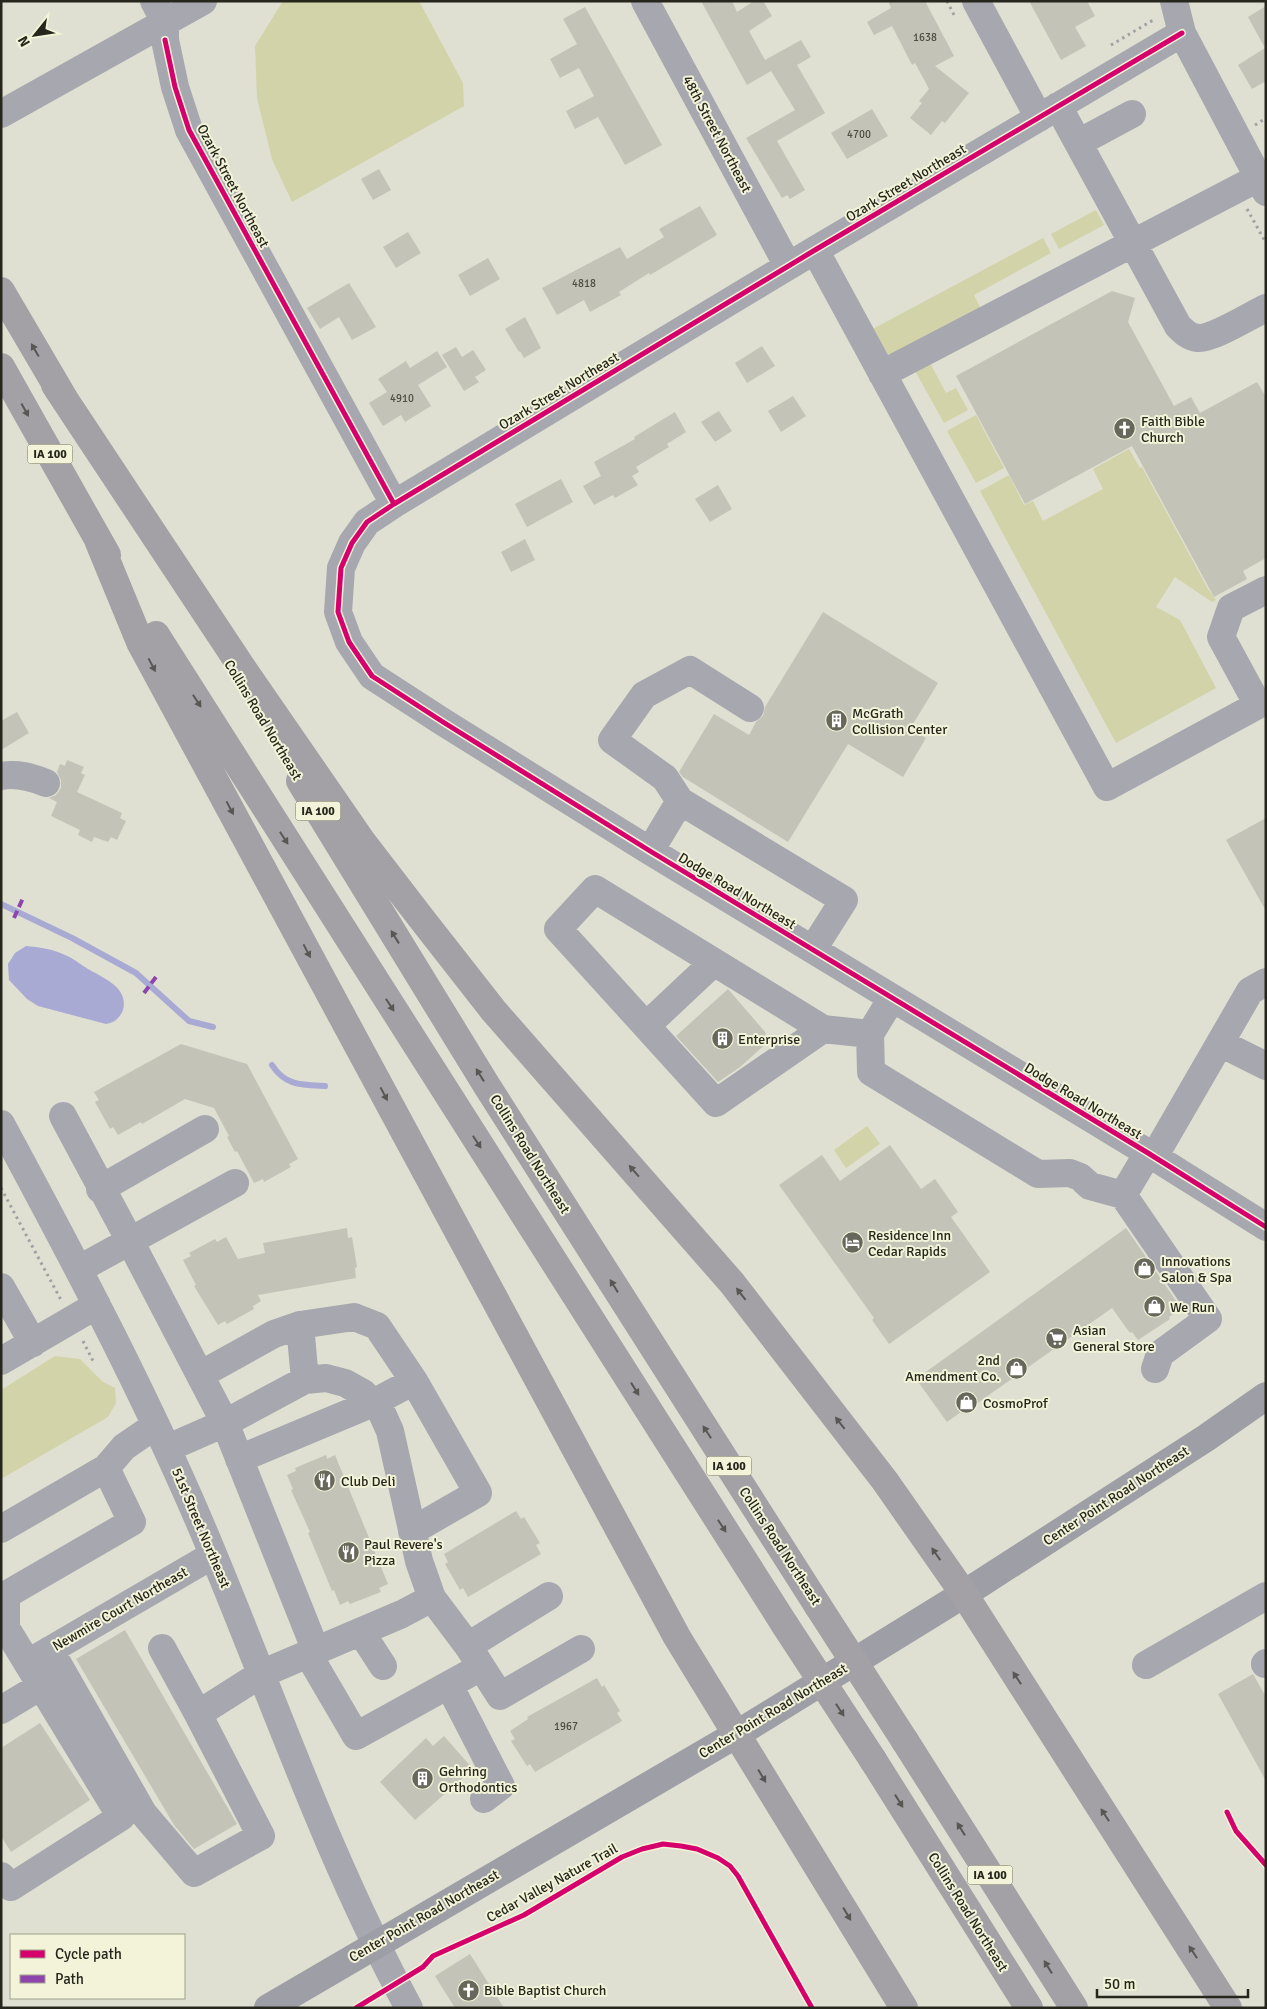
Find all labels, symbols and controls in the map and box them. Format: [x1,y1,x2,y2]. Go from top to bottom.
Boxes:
north arrow [10,10,60,60]
house number: 1638 [913,31,937,44]
text: N [14,33,34,50]
street label: 48th Street Northeast [679,73,755,196]
street label: Ozark Street Northeast [193,122,273,251]
house number: 4700 [847,128,871,141]
street label: Ozark Street Northeast [843,140,969,226]
house number: 4818 [572,277,596,290]
one-way arrow [31,344,40,357]
street label: Ozark Street Northeast [496,348,622,434]
house number: 4910 [390,392,414,405]
one-way arrow [21,403,29,417]
place label: Faith Bible Church [1141,413,1205,446]
church icon: Faith Bible Church [1113,417,1137,441]
road number: IA 100 [28,444,72,464]
street label: Collins Road Northeast [220,657,306,783]
one-way arrow [148,658,156,672]
one-way arrow [192,695,201,708]
place label: McGrath Collision Center [852,705,948,738]
building icon: McGrath Collision Center [824,709,848,733]
one-way arrow [225,801,234,815]
road number: IA 100 [296,801,340,820]
one-way arrow [279,832,289,845]
street label: Dodge Road Northeast [675,849,799,933]
one-way arrow [390,930,399,943]
one-way arrow [303,944,311,958]
one-way arrow [385,998,395,1012]
building icon: Enterprise [710,1027,734,1051]
place label: Enterprise [738,1031,800,1048]
street label: Dodge Road Northeast [1021,1059,1145,1143]
one-way arrow [475,1068,484,1081]
one-way arrow [380,1087,388,1101]
street label: Collins Road Northeast [486,1091,574,1217]
one-way arrow [473,1135,482,1149]
one-way arrow [629,1165,640,1178]
place label: Residence Inn Cedar Rapids [868,1227,951,1260]
hotel icon: Residence Inn Cedar Rapids [840,1231,864,1255]
place label: Innovations Salon & Spa [1161,1253,1232,1286]
shop icon: Innovations Salon & Spa [1133,1257,1157,1281]
one-way arrow [609,1279,619,1293]
one-way arrow [735,1288,746,1301]
shop icon: We Run [1142,1295,1166,1319]
place label: We Run [1170,1299,1215,1316]
place label: Asian General Store [1073,1322,1155,1355]
supermarket icon: Asian General Store [1045,1326,1069,1350]
place label: 2nd Amendment Co. [905,1352,1000,1385]
shop icon: 2nd Amendment Co. [1004,1356,1028,1380]
one-way arrow [630,1383,640,1396]
shop icon: CosmoProf [955,1391,979,1415]
place label: CosmoProf [983,1395,1049,1412]
one-way arrow [835,1417,846,1430]
one-way arrow [702,1425,712,1439]
street label: Center Point Road Northeast [1040,1442,1192,1549]
road number: IA 100 [706,1456,752,1475]
street label: 51st Street Northeast [168,1465,234,1591]
restaurant icon: Club Deli [313,1469,337,1493]
place label: Club Deli [341,1473,395,1490]
street label: Collins Road Northeast [736,1484,825,1608]
one-way arrow [718,1520,727,1533]
place label: Paul Revere's Pizza [364,1536,443,1569]
restaurant icon: Paul Revere's Pizza [336,1540,360,1564]
one-way arrow [931,1547,941,1561]
street label: Newmire Court Northeast [49,1563,191,1655]
street label: Center Point Road Northeast [696,1660,850,1762]
one-way arrow [1013,1672,1022,1685]
one-way arrow [836,1703,845,1716]
house number: 1967 [554,1720,578,1733]
place label: Gehring Orthodontics [439,1763,517,1796]
building icon: Gehring Orthodontics [411,1767,435,1791]
one-way arrow [758,1769,767,1782]
one-way arrow [894,1795,903,1808]
one-way arrow [1100,1809,1110,1822]
one-way arrow [957,1823,966,1836]
street label: Cedar Valley Nature Trail [483,1840,621,1926]
street label: Collins Road Northeast [924,1849,1012,1975]
street label: Center Point Road Northeast [346,1866,502,1966]
road number: IA 100 [968,1866,1012,1884]
one-way arrow [842,1908,851,1921]
legend [10,1934,185,1999]
text: Cycle path [55,1945,122,1963]
one-way arrow [1188,1945,1197,1959]
one-way arrow [1044,1960,1053,1973]
scale bar [1097,1966,1248,1998]
text: Path [55,1970,84,1988]
text: 50 m [1104,1975,1135,1993]
church icon: Bible Baptist Church [456,1978,480,2002]
place label: Bible Baptist Church [484,1982,606,1999]

